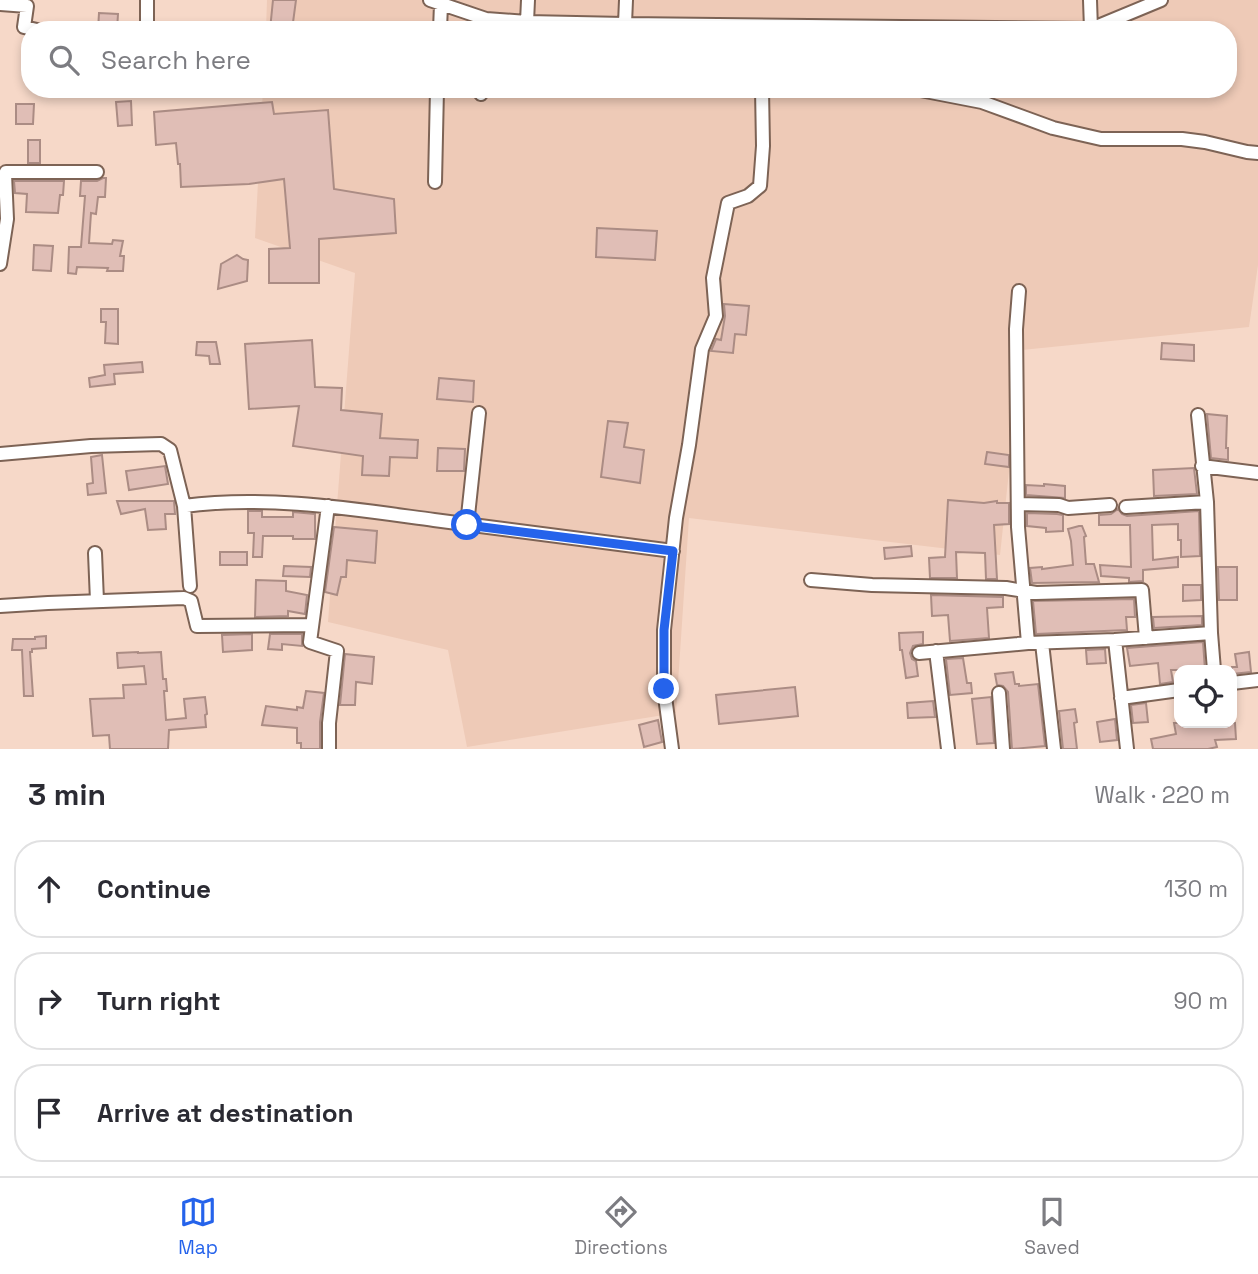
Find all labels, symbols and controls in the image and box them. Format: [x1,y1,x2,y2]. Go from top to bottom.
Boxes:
search box [21,21,1237,98]
icon: search [45,41,83,79]
text: Search here [101,43,251,77]
route start [451,509,482,540]
map controls [1174,665,1237,728]
button: locate [1174,665,1237,728]
route end [648,673,679,704]
text: 3 min [28,775,106,814]
text: Walk · 220 m [1095,780,1230,810]
icon: ahead [30,870,68,908]
text: Continue [97,872,211,906]
text: 130 m [1164,874,1228,904]
icon: right [30,982,68,1020]
text: Turn right [97,984,221,1018]
text: 90 m [1173,986,1228,1016]
icon: arrive [30,1094,68,1132]
text: Arrive at destination [97,1096,354,1130]
tab: Map [178,1193,218,1260]
tab: Directions [575,1193,668,1260]
tab: Saved [1024,1193,1080,1260]

